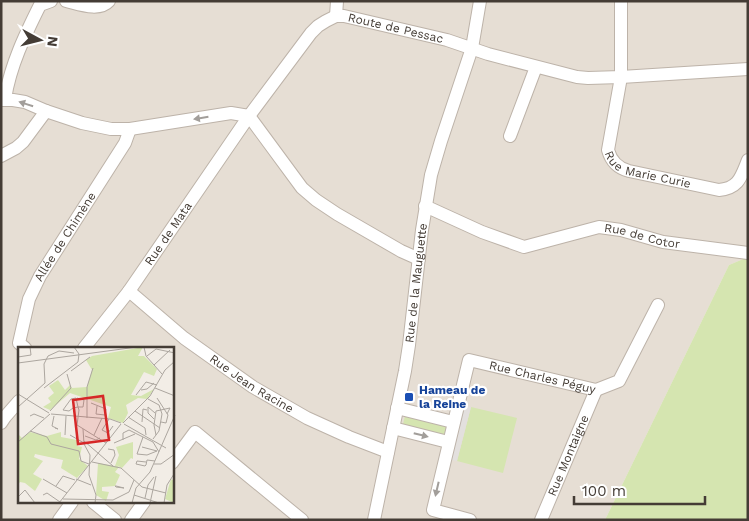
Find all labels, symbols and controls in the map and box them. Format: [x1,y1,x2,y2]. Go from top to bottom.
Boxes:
street label: Route de Pessac [347,10,445,46]
north arrow [15,15,65,65]
text: N [44,35,61,48]
one-way arrow [19,99,34,107]
one-way arrow [193,114,209,122]
street label: Rue Marie Curie [602,149,692,191]
street label: Allée de Chimène [31,189,99,284]
street label: Rue de Mata [142,199,195,268]
street label: Rue de Cotor [603,221,681,251]
street label: Rue de la Mauguette [402,222,430,343]
inset map [18,347,174,504]
street label: Rue Jean Racine [207,351,296,416]
street label: Rue Charles Péguy [488,358,598,397]
place label: Hameau de la Reine [419,383,485,411]
marker: Hameau de la Reine [403,391,415,403]
street label: Rue Montaigne [545,413,592,498]
one-way arrow [413,431,428,439]
scale bar [574,474,705,506]
one-way arrow [433,482,441,497]
text: 100 m [582,482,626,500]

